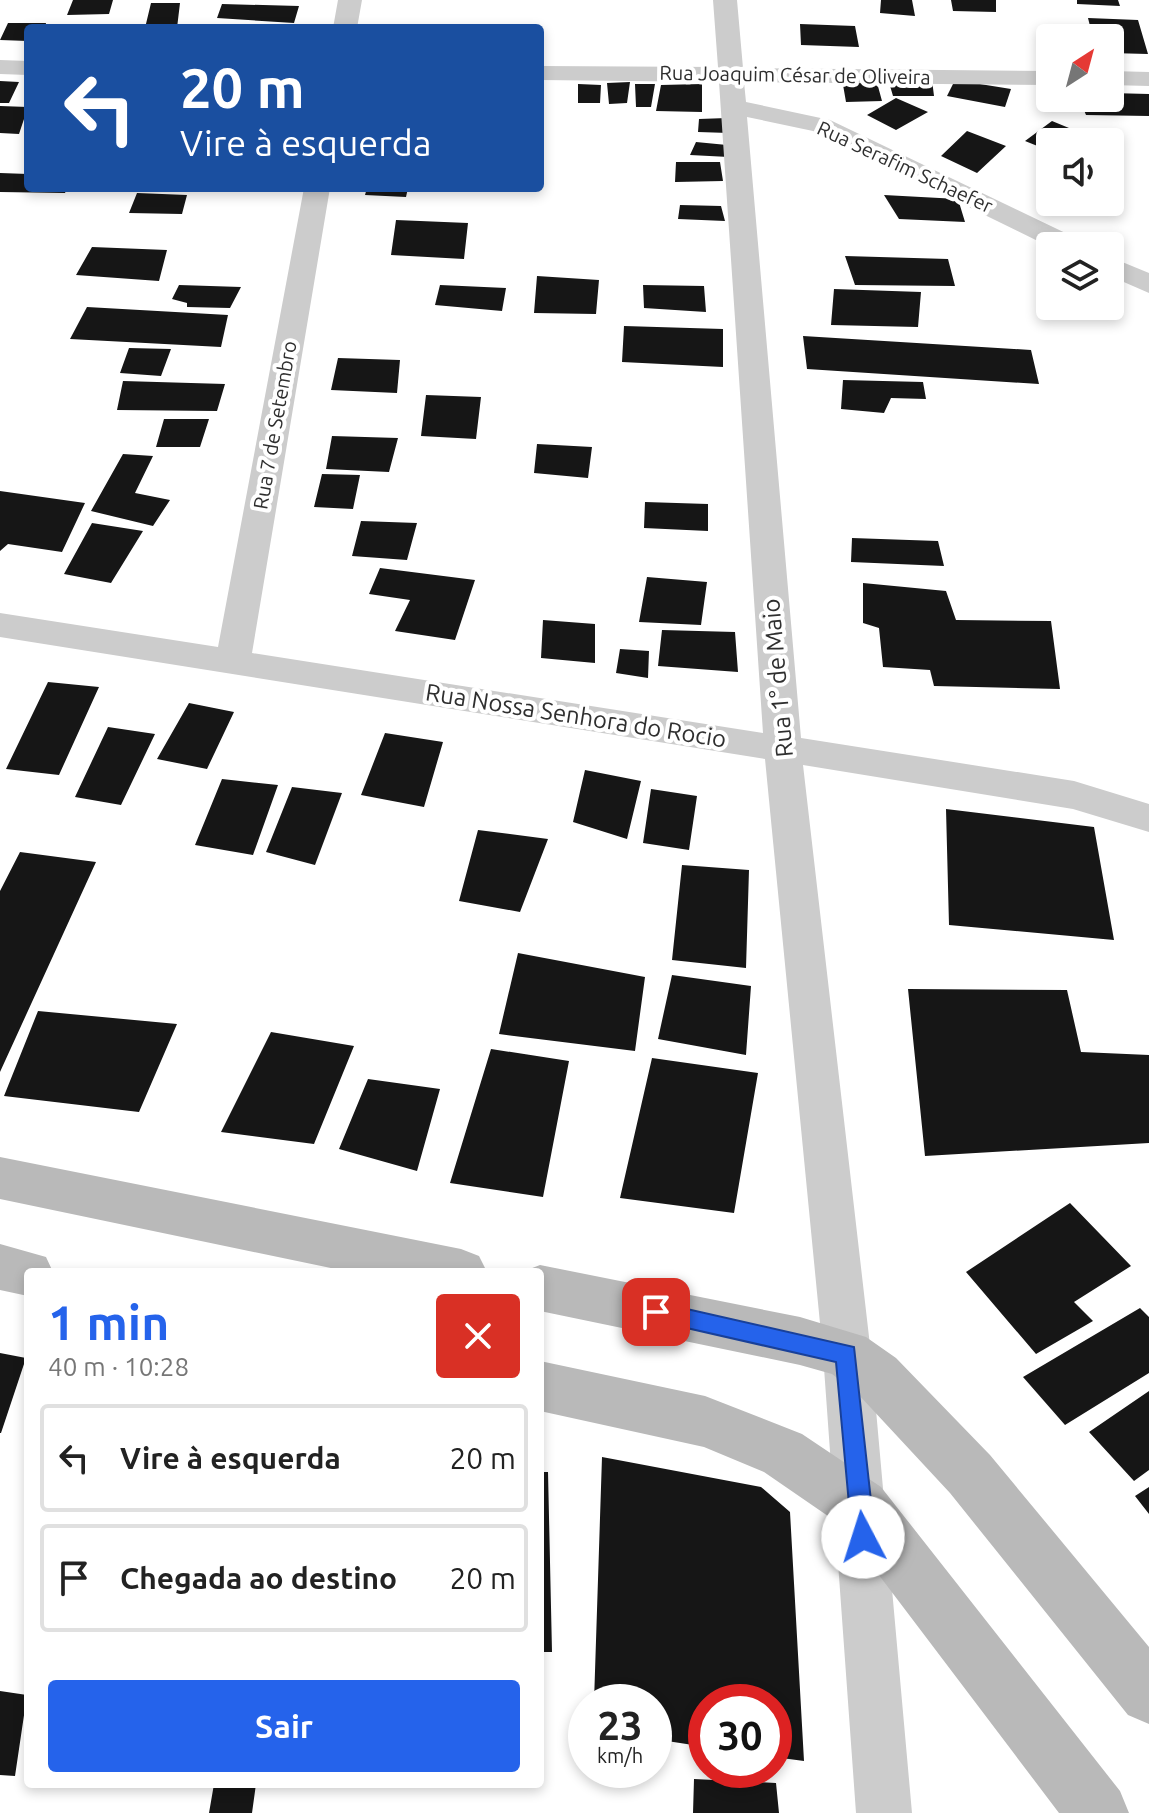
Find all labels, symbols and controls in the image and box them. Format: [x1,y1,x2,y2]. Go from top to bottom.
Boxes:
north arrow [1036,24,1124,112]
map controls [1036,24,1124,320]
icon: left [48,56,152,160]
text: 20 m [180,56,305,119]
street label: Rua Joaquim César de Oliveira [659,61,931,88]
street label: Rua Serafim Schaefer [814,116,997,218]
text: Vire à esquerda [180,122,431,163]
button: sound [1036,128,1124,216]
button: layers [1036,232,1124,320]
street label: Rua 7 de Setembro [248,339,301,511]
street label: Rua 1° de Maio [757,598,798,758]
street label: Rua Nossa Senhora do Rocio [424,678,728,753]
pin [622,1278,690,1346]
icon: arrive [634,1290,678,1334]
button: close [436,1294,520,1378]
text: 1 min [48,1295,169,1349]
text: 40 m · 10:28 [48,1352,189,1381]
icon: left [52,1436,96,1480]
text: Vire à esquerda [120,1441,341,1475]
text: 20 m [449,1441,516,1475]
position arrow [821,1495,905,1579]
icon: arrive [52,1556,96,1600]
text: Chegada ao destino [120,1561,397,1595]
text: 20 m [449,1561,516,1595]
button: Sair [48,1680,520,1772]
speed limit sign: 30 [688,1684,792,1788]
text: 23 [597,1703,643,1748]
text: km/h [597,1744,643,1767]

